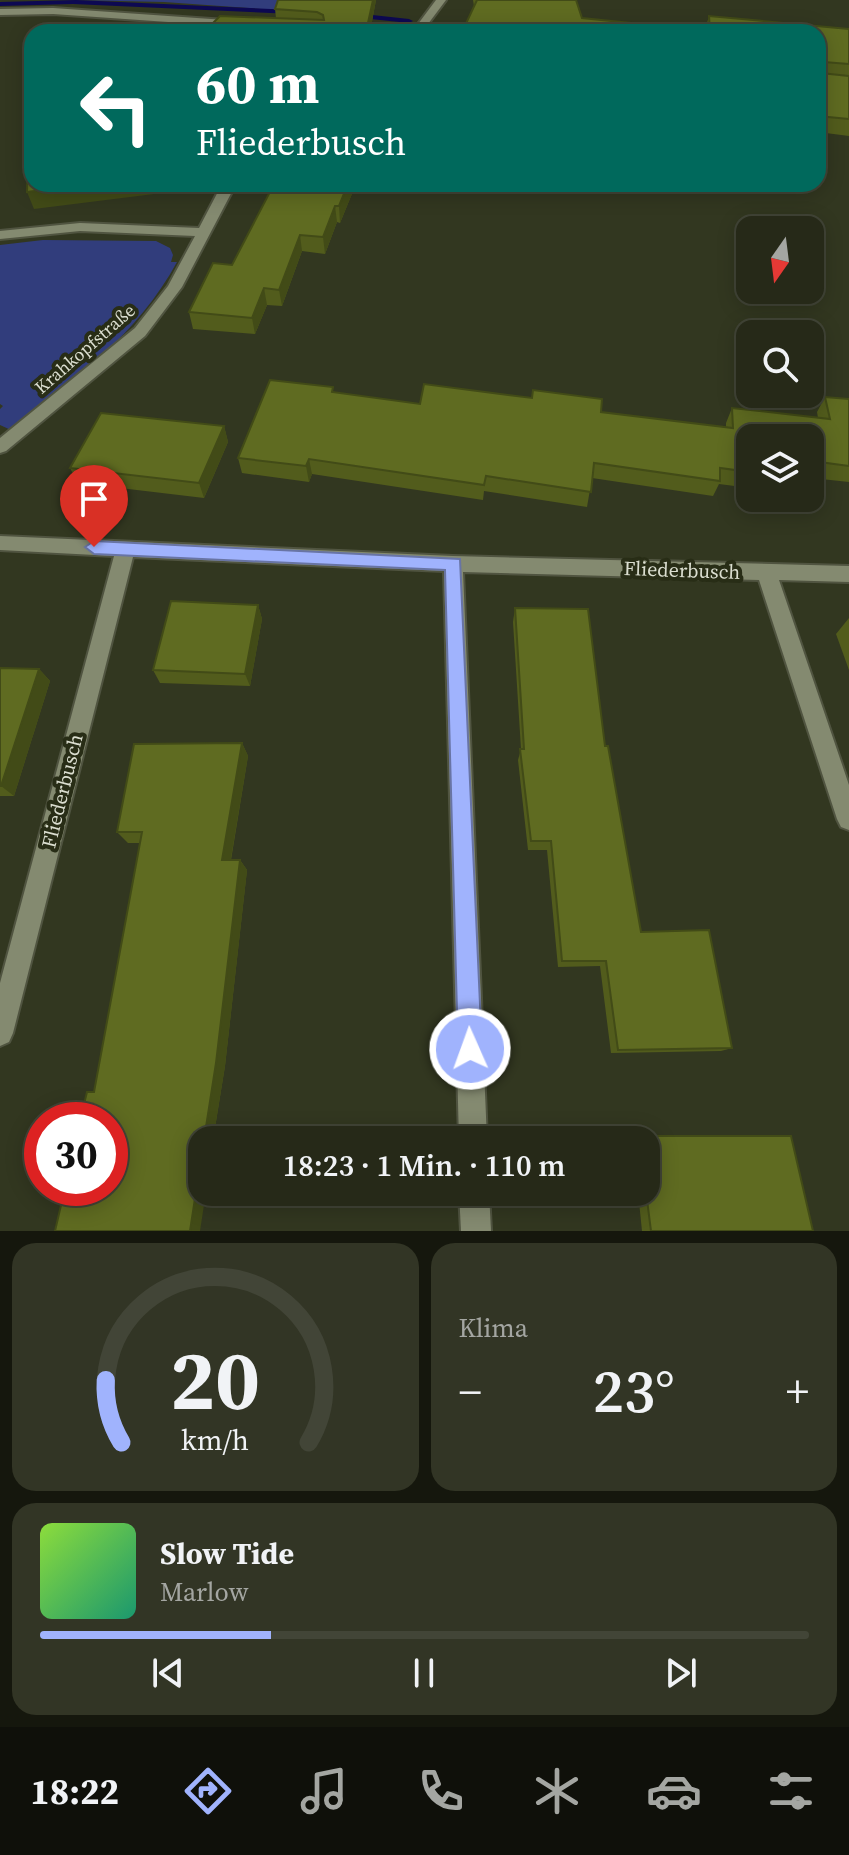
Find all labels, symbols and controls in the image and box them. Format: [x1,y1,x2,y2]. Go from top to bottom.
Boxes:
text: 60 m [196,45,319,122]
icon: left [64,56,168,160]
text: Fliederbusch [196,118,406,167]
north arrow [736,216,824,304]
map controls [736,216,824,512]
street label: Krahkopfstraße [29,298,140,399]
button: search [736,320,824,408]
button: layers [736,424,824,512]
pin [60,465,128,547]
icon: arrive [72,477,116,521]
street label: Fliederbusch [623,554,741,586]
street label: Fliederbusch [34,731,90,851]
position arrow [428,1007,512,1091]
speed limit sign: 30 [24,1102,128,1206]
text: 18:23 · 1 Min. · 110 m [283,1145,565,1186]
text: Klima [459,1310,528,1346]
text: 20 [170,1323,260,1437]
text: 23° [593,1350,675,1432]
text: − [459,1361,482,1422]
text: + [786,1361,809,1422]
text: km/h [181,1420,249,1460]
text: Slow Tide [160,1533,294,1574]
text: Marlow [160,1574,249,1610]
icon: previous [146,1651,190,1695]
icon: pause [402,1651,446,1695]
icon: next [659,1651,703,1695]
icon: directions [180,1763,236,1819]
icon: music [296,1763,352,1819]
icon: phone [413,1763,469,1819]
icon: climate [529,1763,585,1819]
icon: car [646,1763,702,1819]
icon: filters [763,1763,819,1819]
text: 18:22 [30,1767,119,1816]

